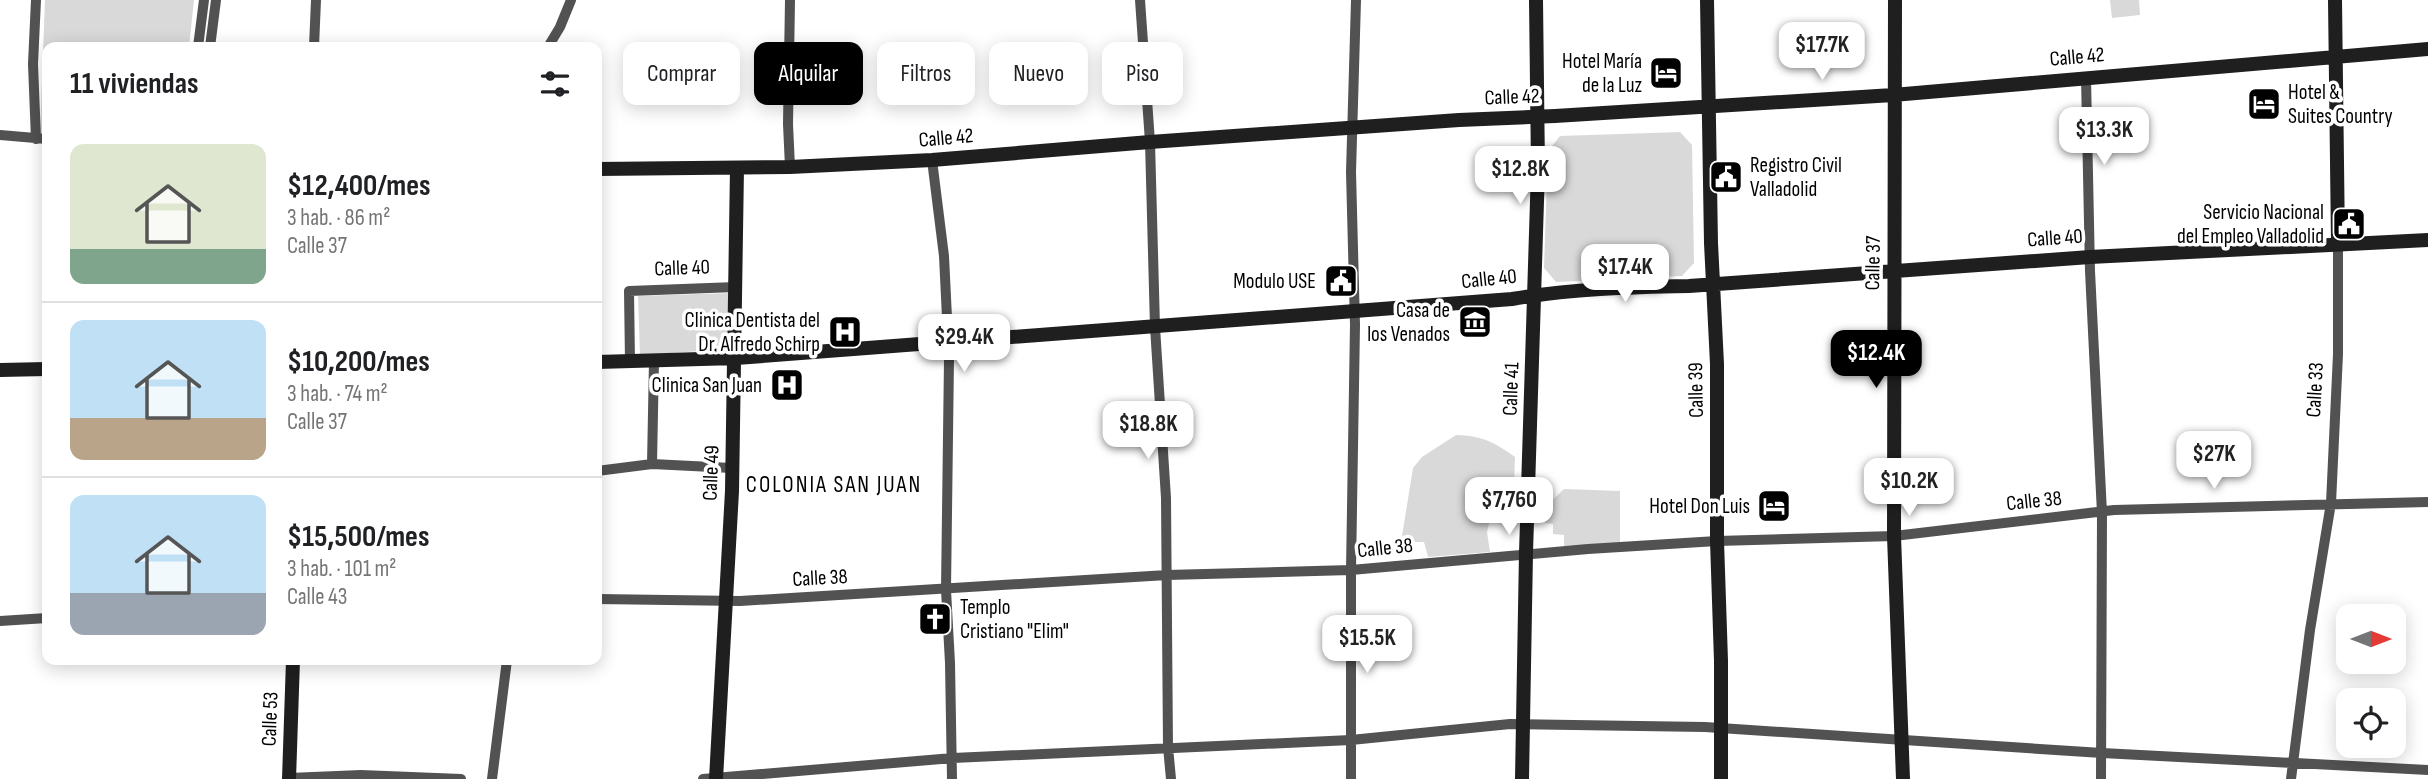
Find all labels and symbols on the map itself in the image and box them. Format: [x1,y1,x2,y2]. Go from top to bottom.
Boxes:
pin: $17.7K [1765,22,1879,82]
street label: Calle 42 [2048,42,2106,72]
place label: Hotel María de la Luz [1562,49,1642,98]
hotel icon: Hotel María de la Luz [1647,54,1685,92]
place label: Hotel & Suites Country [2288,80,2393,129]
street label: Calle 42 [1484,84,1540,110]
hotel icon: Hotel & Suites Country [2245,85,2283,123]
pin: $13.3K [2047,108,2161,167]
street label: Calle 42 [917,123,975,153]
pin: $12.8K [1463,146,1577,206]
place label: Registro Civil Valladolid [1750,153,1842,202]
public building icon: Registro Civil Valladolid [1707,158,1745,196]
place label: Servicio Nacional del Empleo Valladolid [2177,200,2324,249]
public building icon: Servicio Nacional del Empleo Valladolid [2330,205,2368,243]
street label: Calle 40 [2026,224,2084,252]
street label: Calle 37 [1860,235,1886,291]
pin: $17.4K [1568,244,1682,304]
street label: Calle 40 [654,255,710,281]
public building icon: Modulo USE [1322,262,1360,300]
street label: Calle 40 [1460,264,1518,294]
place label: Modulo USE [1233,269,1316,294]
place label: Casa de los Venados [1367,298,1450,347]
museum icon: Casa de los Venados [1456,303,1494,341]
place label: Clinica Dentista del Dr. Alfredo Schirp [685,308,820,357]
hospital icon: Clinica Dentista del Dr. Alfredo Schirp [826,313,864,351]
pin: $29.4K [907,314,1021,374]
pin: $12.4K [1819,330,1933,390]
street label: Calle 41 [1498,361,1524,416]
street label: Calle 39 [1683,362,1709,418]
street label: Calle 33 [2301,362,2329,418]
hospital icon: Clinica San Juan [768,366,806,404]
place label: Clinica San Juan [652,373,762,398]
pin: $18.8K [1091,402,1205,461]
pin: $27K [2173,432,2255,491]
street label: Calle 49 [698,445,724,501]
pin: $10.2K [1852,458,1966,518]
district label: COLONIA SAN JUAN [746,471,922,499]
pin: $7,760 [1452,477,1566,537]
street label: Calle 38 [2005,486,2063,516]
hotel icon: Hotel Don Luis [1755,487,1793,525]
place label: Hotel Don Luis [1649,494,1750,519]
street label: Calle 38 [1356,533,1414,563]
street label: Calle 38 [792,564,848,592]
place label: Templo Cristiano "Elim" [960,595,1069,644]
church icon: Templo Cristiano "Elim" [916,600,954,638]
north arrow [2336,604,2406,674]
pin: $15.5K [1310,616,1424,675]
street label: Calle 53 [257,691,283,747]

